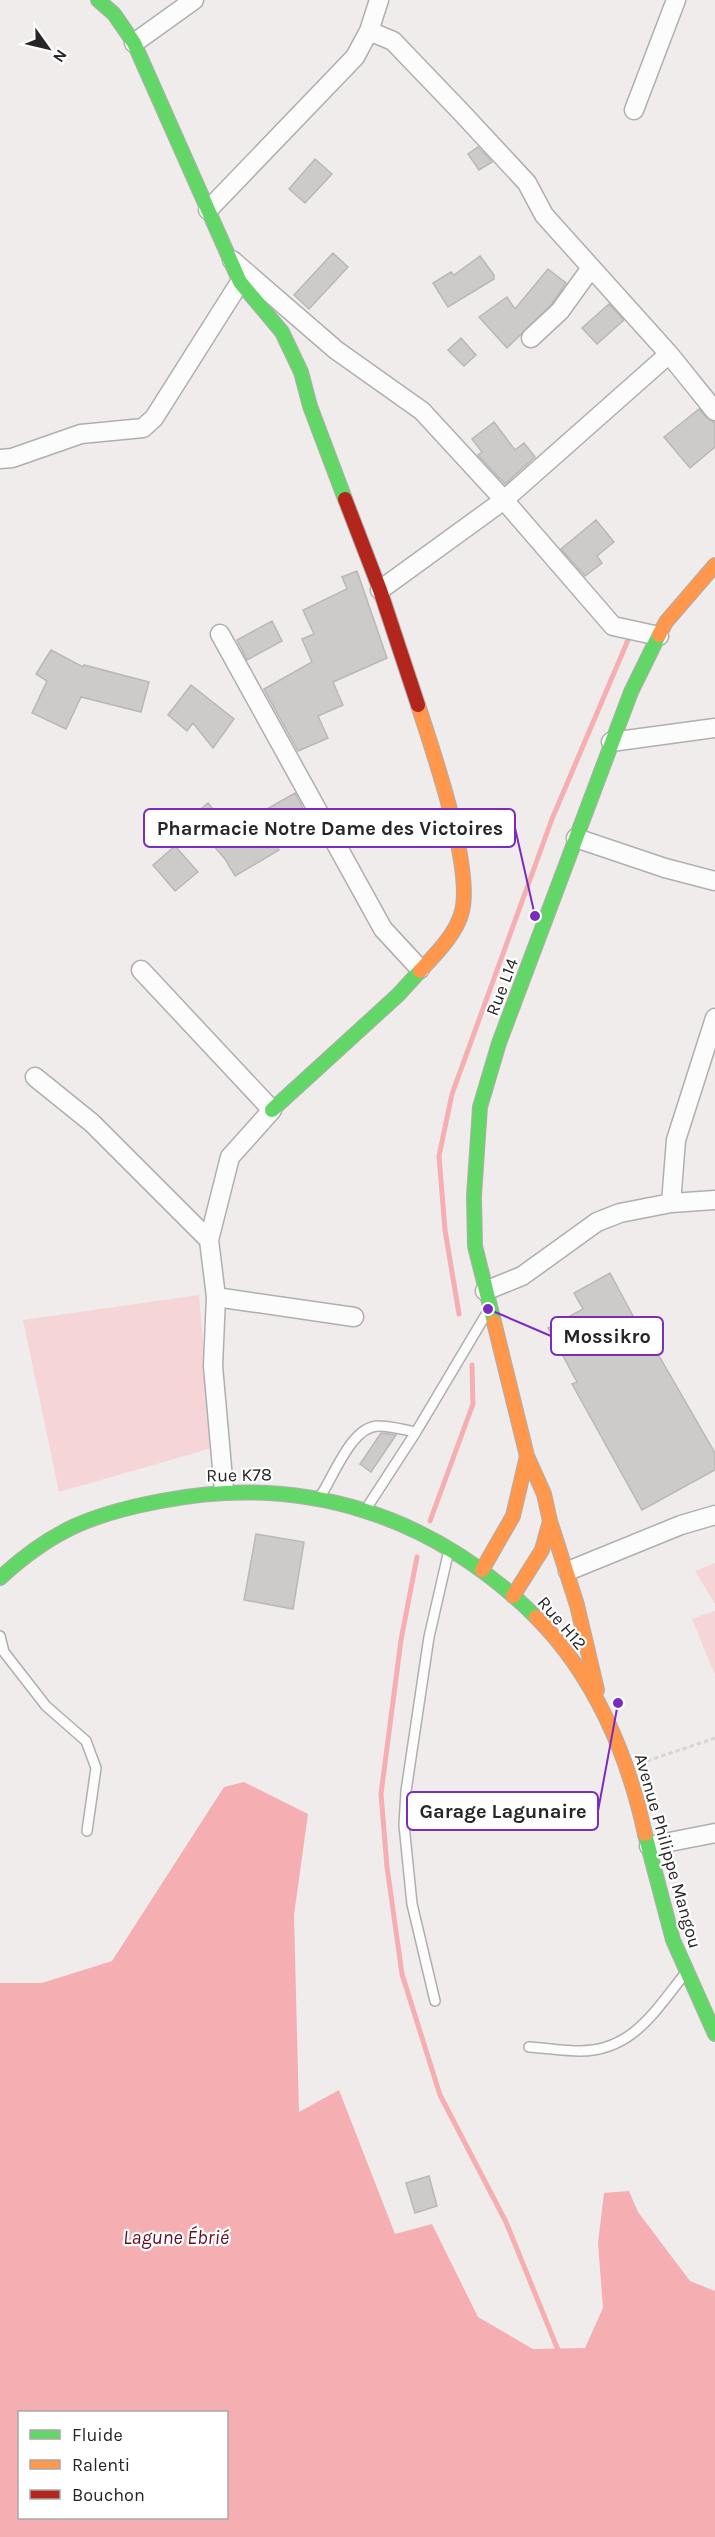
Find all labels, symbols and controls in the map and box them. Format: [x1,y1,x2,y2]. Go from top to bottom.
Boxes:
north arrow [18,18,78,78]
text: N [49,46,71,66]
callout: Pharmacie Notre Dame des Victoires [144,809,515,847]
text: Pharmacie Notre Dame des Victoires [157,817,503,840]
street label: Rue L14 [481,955,523,1019]
callout: Mossikro [551,1317,663,1355]
text: Mossikro [563,1325,651,1348]
street label: Rue K78 [206,1463,272,1487]
street label: Rue H12 [533,1592,591,1654]
street label: Avenue Philippe Mangou [630,1751,706,1951]
callout: Garage Lagunaire [407,1792,598,1830]
text: Garage Lagunaire [419,1800,587,1823]
water label: Lagune Ébrié [123,2225,230,2249]
legend [18,2411,228,2519]
text: Fluide [72,2424,123,2446]
text: Ralenti [72,2454,130,2476]
text: Bouchon [72,2484,145,2506]

